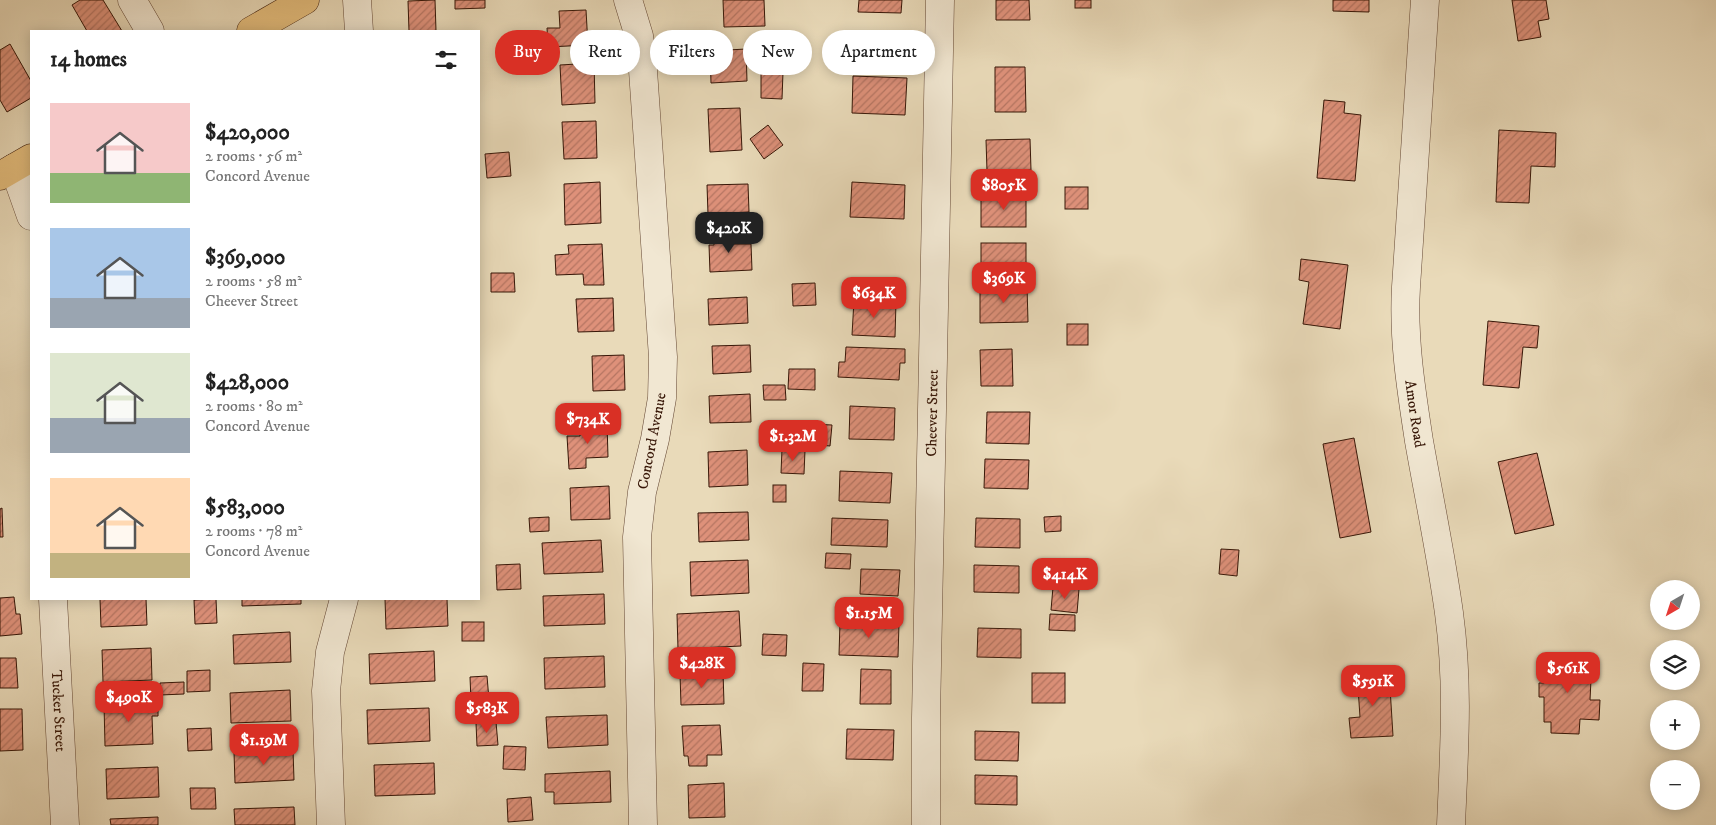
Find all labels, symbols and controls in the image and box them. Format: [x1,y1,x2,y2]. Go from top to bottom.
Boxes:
chip: Buy [495,30,560,75]
chip: Rent [570,30,640,75]
chip: Filters [650,30,733,75]
chip: New [743,30,812,75]
chip: Apartment [822,30,935,75]
icon: filters [432,46,460,74]
text: 14 homes [50,47,127,73]
text: $420,000 [205,120,290,146]
icon: home [90,123,150,183]
text: 2 rooms · 56 m² [205,146,302,166]
text: Concord Avenue [205,166,310,186]
pin: $805K [969,168,1039,211]
text: $805K [982,175,1026,195]
pin: $420K [694,212,764,254]
text: $420K [706,218,752,238]
text: $369,000 [205,245,285,271]
icon: home [90,248,150,308]
pin: $369K [969,262,1039,304]
text: $369K [983,268,1025,288]
text: 2 rooms · 58 m² [205,271,302,291]
pin: $634K [839,276,909,319]
text: $634K [852,283,896,303]
text: Cheever Street [205,291,298,311]
street label: Cheever Street [922,369,942,457]
text: $428,000 [205,370,289,396]
icon: home [90,373,150,433]
street label: Amor Road [1401,379,1430,450]
street label: Concord Avenue [633,391,671,491]
text: 2 rooms · 80 m² [205,396,303,416]
pin: $734K [553,402,623,445]
text: $734K [566,409,610,429]
text: Concord Avenue [205,416,310,436]
pin: $1.32M [752,420,834,462]
text: $1.32M [770,426,816,446]
text: $583,000 [205,495,285,521]
icon: home [90,498,150,558]
text: 2 rooms · 78 m² [205,521,302,541]
text: Concord Avenue [205,541,310,561]
pin: $414K [1030,558,1100,600]
text: $414K [1043,564,1087,584]
north arrow [1650,580,1700,630]
map controls [1650,580,1700,810]
pin: $1.15M [828,596,910,639]
text: $1.15M [846,603,892,623]
button: layers [1650,640,1700,690]
pin: $428K [667,646,737,689]
pin: $561K [1533,652,1603,694]
text: $428K [679,653,725,673]
text: $561K [1547,658,1589,678]
pin: $591K [1338,664,1408,707]
street label: Tucker Street [47,669,71,752]
text: $591K [1352,671,1394,691]
pin: $490K [94,680,164,723]
text: $490K [106,687,152,707]
pin: $583K [452,692,522,734]
text: $583K [466,698,508,718]
button: + [1650,700,1700,750]
pin: $1.19M [223,724,305,766]
text: $1.19M [241,730,287,750]
button: − [1650,760,1700,810]

